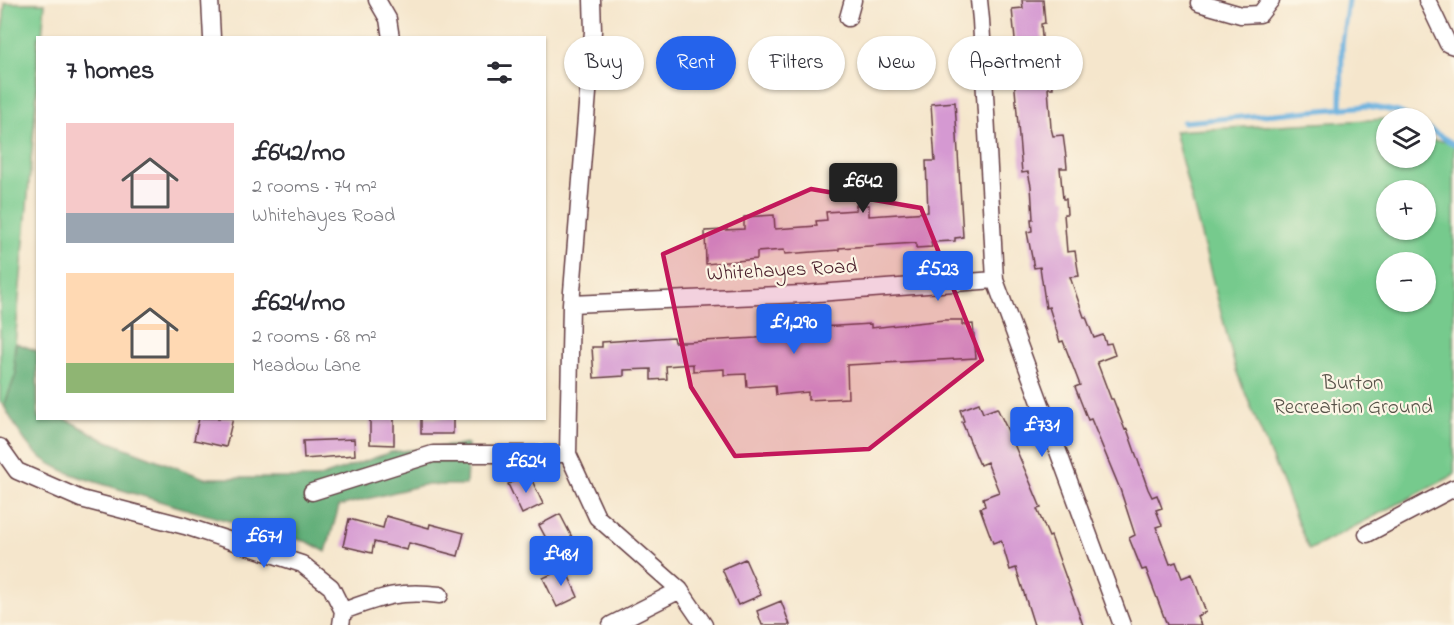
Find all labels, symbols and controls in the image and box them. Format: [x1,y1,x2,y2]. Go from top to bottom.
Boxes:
chip: Buy [564,36,644,90]
chip: Rent [656,36,736,90]
chip: Filters [748,36,845,90]
chip: New [857,36,936,90]
chip: Apartment [948,36,1083,90]
text: 7 homes [66,53,154,91]
icon: filters [483,56,516,89]
map controls [1376,108,1436,312]
button: layers [1376,108,1436,168]
text: £642/mo [252,135,345,173]
icon: home [114,147,186,219]
pin: £642 [827,163,899,214]
text: £642 [843,168,883,197]
text: 2 rooms · 74 m² [252,173,377,202]
button: + [1376,180,1436,240]
text: Whitehayes Road [252,202,395,231]
pin: £523 [902,251,974,302]
street label: Whitehayes Road [706,252,858,292]
button: − [1376,252,1436,312]
text: £523 [917,256,959,285]
text: £624/mo [252,285,345,323]
icon: home [114,297,186,369]
pin: £1,290 [745,304,843,355]
text: £1,290 [770,309,818,338]
text: 2 rooms · 68 m² [252,323,377,352]
text: Meadow Lane [252,352,361,381]
park label: Burton Recreation Ground [1273,369,1433,423]
pin: £731 [1006,407,1078,458]
text: £731 [1024,412,1060,441]
pin: £624 [490,443,562,494]
text: £624 [506,448,546,477]
pin: £671 [228,518,300,569]
text: £671 [246,523,282,552]
pin: £481 [525,536,597,587]
text: £481 [544,541,578,570]

